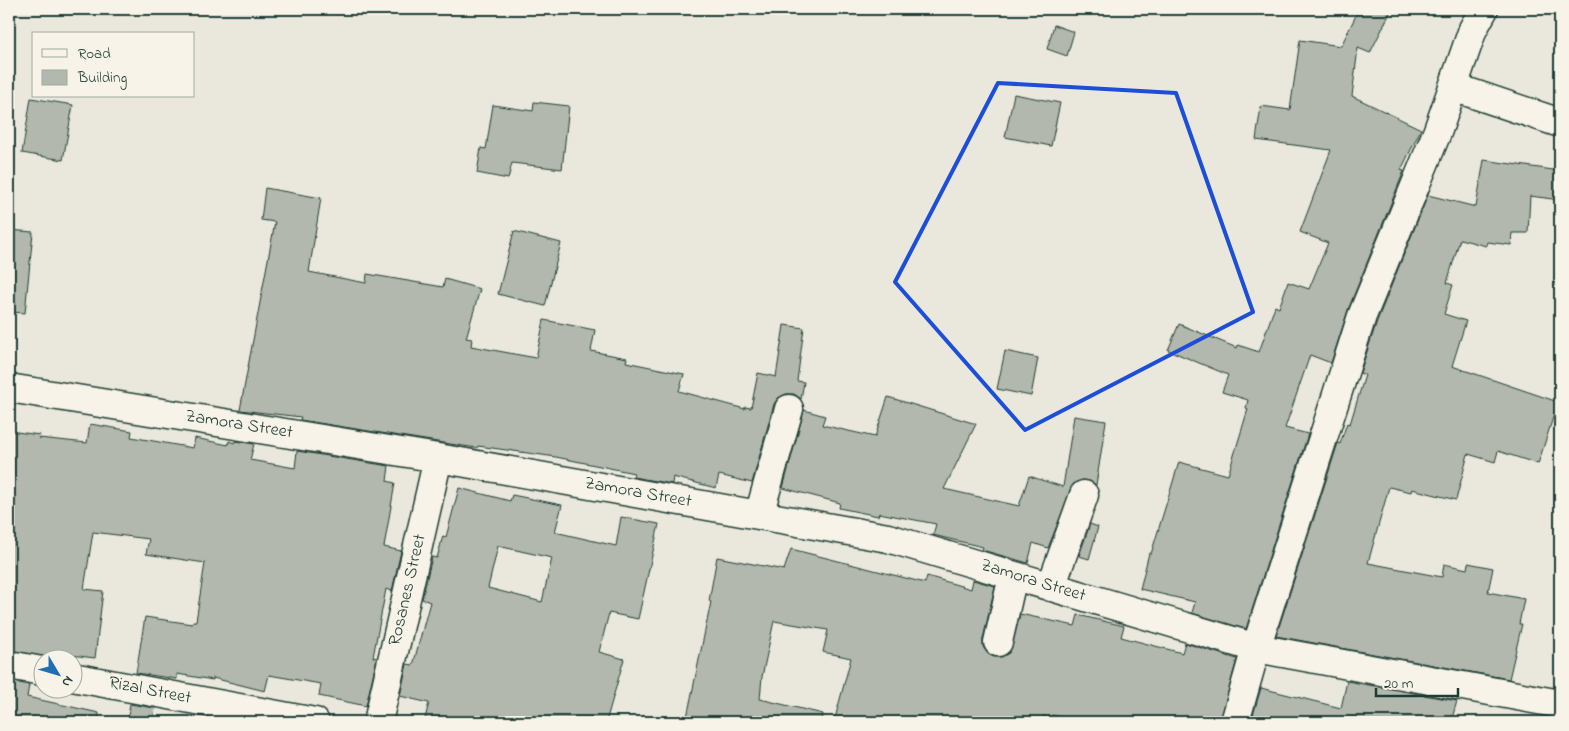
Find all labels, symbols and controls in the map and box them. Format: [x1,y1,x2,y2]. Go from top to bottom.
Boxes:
legend [32,32,195,98]
text: Road [78,43,111,65]
text: Building [77,67,127,90]
street label: Zamora Street [183,404,295,446]
street label: Zamora Street [582,471,694,515]
street label: Rosanes Street [382,531,434,649]
street label: Zamora Street [977,553,1089,609]
north arrow [32,648,82,698]
scale bar [1376,666,1459,698]
street label: Rizal Street [107,670,193,712]
text: N [56,671,78,691]
text: 20 m [1384,673,1414,695]

